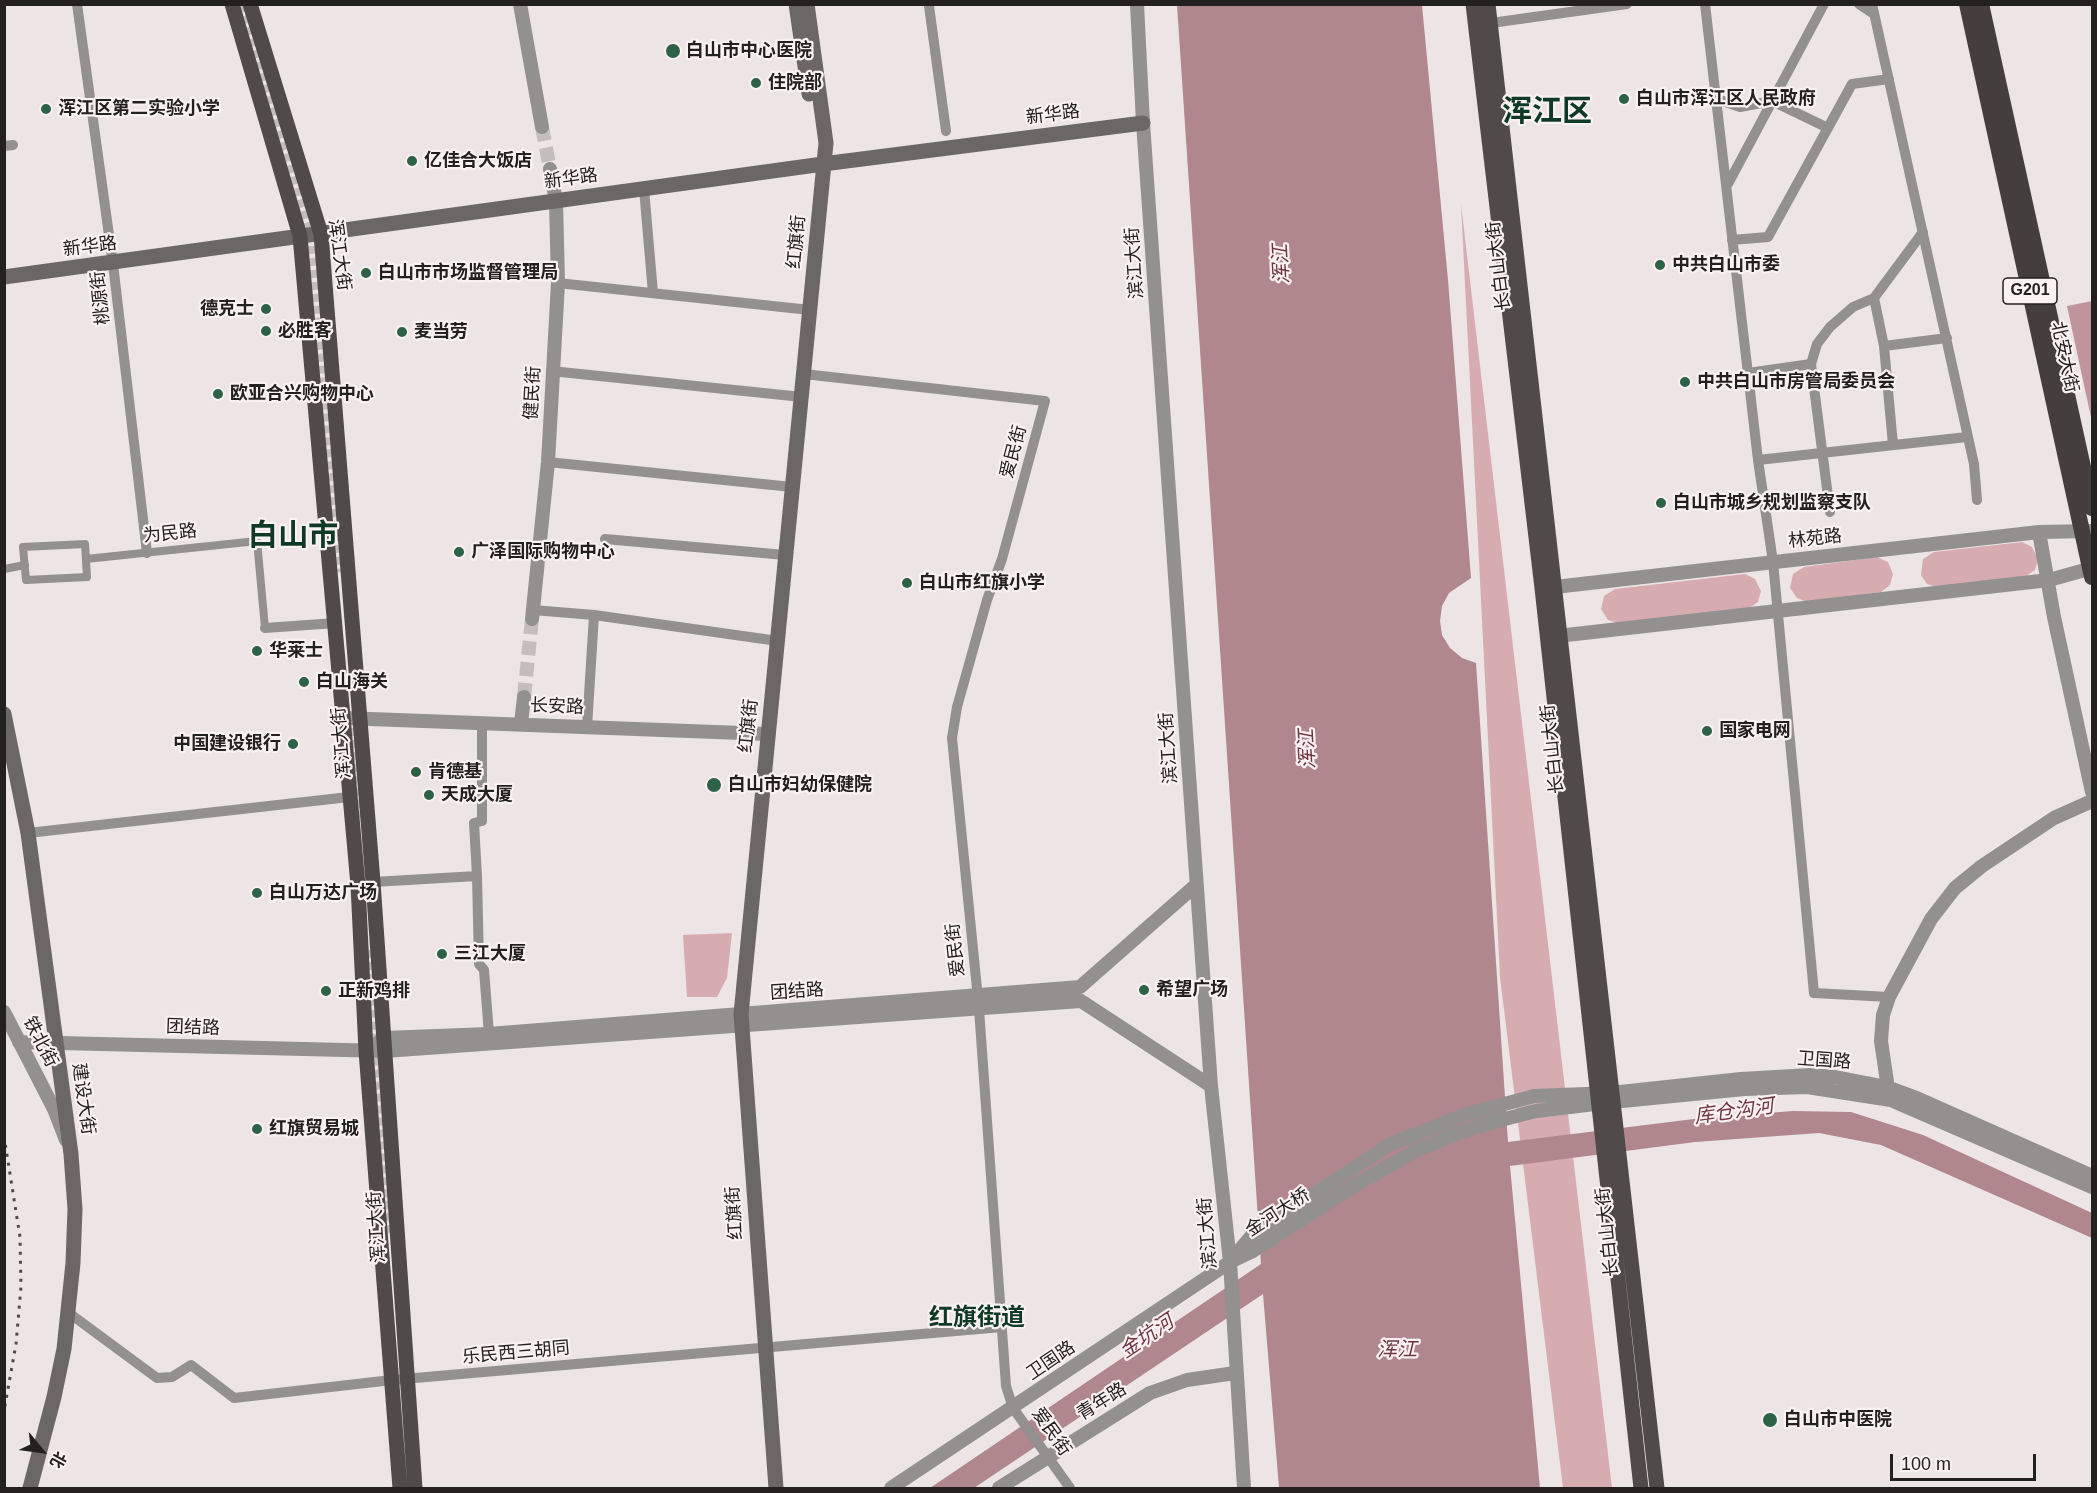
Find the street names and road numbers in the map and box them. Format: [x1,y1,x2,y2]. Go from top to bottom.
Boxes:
street label: 新华路 [1025,101,1081,129]
street label: 新华路 [543,165,599,193]
street label: 红旗街 [784,214,810,270]
street label: 浑江大街 [323,218,355,292]
street label: 长白山大街 [1483,220,1515,312]
street label: 滨江大街 [1122,226,1148,300]
street label: 新华路 [62,233,118,261]
street label: 桃源街 [87,270,115,326]
road number: G201 [2003,278,2057,304]
street label: 北安大街 [2046,320,2082,394]
street label: 健民街 [521,365,545,421]
street label: 爱民街 [997,423,1031,481]
street label: 为民路 [142,520,198,548]
street label: 林苑路 [1787,525,1843,553]
street label: 长安路 [530,695,584,719]
street label: 红旗街 [735,698,763,754]
street label: 长白山大街 [1538,703,1568,795]
street label: 浑江大街 [328,706,356,780]
street label: 滨江大街 [1156,711,1182,785]
street label: 爱民街 [942,922,970,978]
street label: 团结路 [769,979,825,1005]
street label: 铁北街 [18,1013,62,1071]
street label: 团结路 [166,1016,220,1040]
street label: 卫国路 [1796,1048,1852,1074]
street label: 建设大街 [67,1062,99,1136]
street label: 金河大桥 [1242,1184,1314,1242]
street label: 红旗街 [722,1185,748,1241]
street label: 长白山大街 [1593,1186,1623,1278]
street label: 浑江大街 [364,1190,390,1264]
street label: 滨江大街 [1194,1196,1222,1270]
street label: 卫国路 [1023,1337,1079,1385]
street label: 乐民西三胡同 [461,1338,571,1368]
street label: 青年路 [1073,1379,1131,1425]
street label: 爱民街 [1027,1404,1075,1460]

